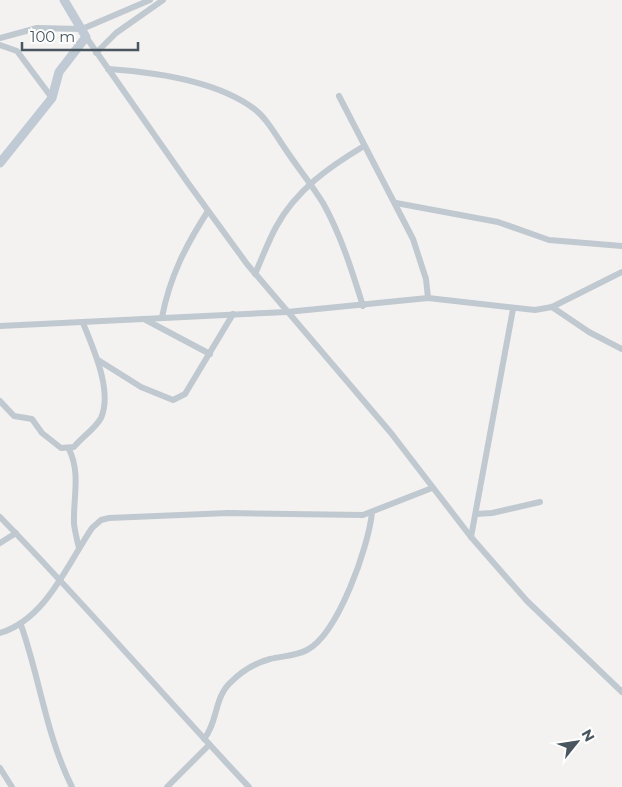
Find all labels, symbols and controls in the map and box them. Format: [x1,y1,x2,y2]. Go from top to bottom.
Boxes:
scale bar [22,20,139,52]
text: 100 m [30,27,75,46]
north arrow [552,717,602,767]
text: N [578,726,599,745]

